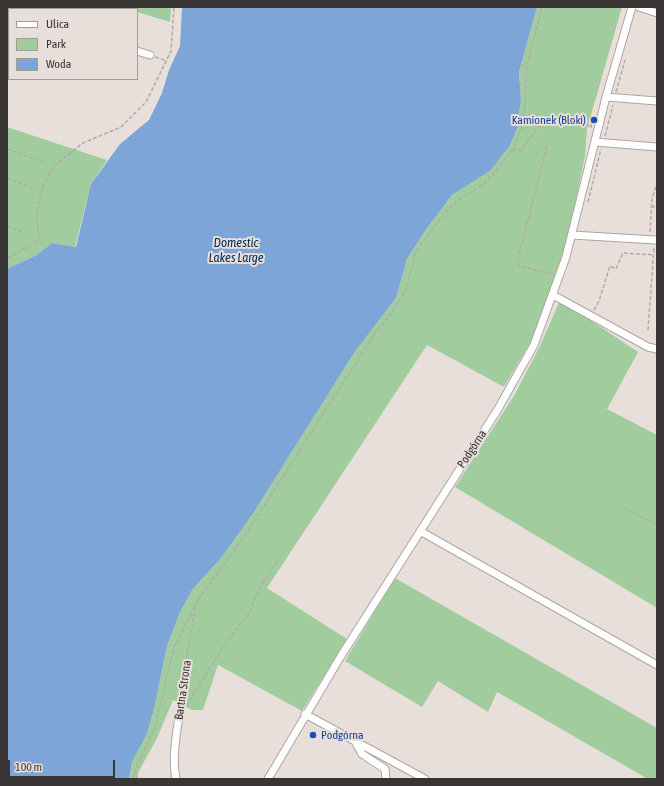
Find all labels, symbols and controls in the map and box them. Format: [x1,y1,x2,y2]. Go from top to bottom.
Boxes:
legend [8,8,138,80]
text: Ulica [46,17,69,31]
text: Park [46,37,66,51]
text: Woda [46,57,71,71]
place label: Kamionek (Bloki) [512,113,586,127]
marker: Kamionek (Bloki) [589,115,599,125]
water label: Domestic Lakes Large [208,235,264,266]
street label: Podgórna [454,427,490,471]
street label: Bartna Strona [172,659,194,721]
place label: Podgórna [321,728,364,742]
marker: Podgórna [308,730,318,740]
scale bar [10,752,117,778]
text: 100 m [15,760,42,774]

